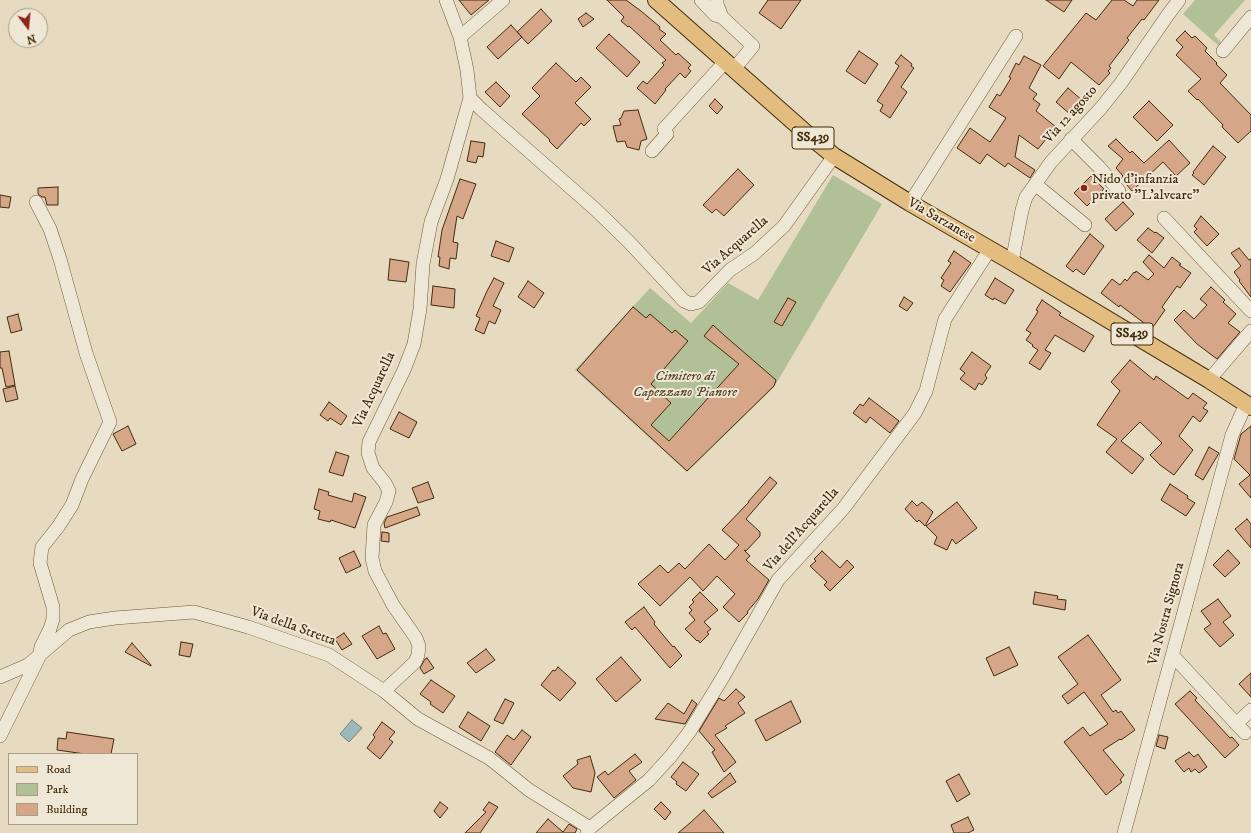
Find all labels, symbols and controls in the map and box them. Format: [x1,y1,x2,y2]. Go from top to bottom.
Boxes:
north arrow [8,8,48,48]
text: N [25,31,37,47]
street label: Via 12 agosto [1041,83,1101,147]
road number: SS439 [792,127,834,149]
place label: Nido d'infanzia privato "L'alveare" [1092,172,1199,204]
marker: Nido d'infanzia privato "L'alveare" [1079,183,1089,193]
street label: Via Sarzanese [904,195,978,247]
street label: Via Acquarella [700,213,772,279]
road number: SS439 [1111,323,1153,345]
street label: Via Acquarella [350,350,400,430]
park label: Cimitero di Capezzano Pianore [633,369,737,402]
street label: Via dell'Acquarella [761,485,843,575]
street label: Via Nostra Signora [1145,561,1189,667]
street label: Via della Stretta [248,604,338,650]
legend [8,753,138,825]
text: Road [46,762,71,777]
text: Park [46,782,68,797]
text: Building [46,802,87,817]

